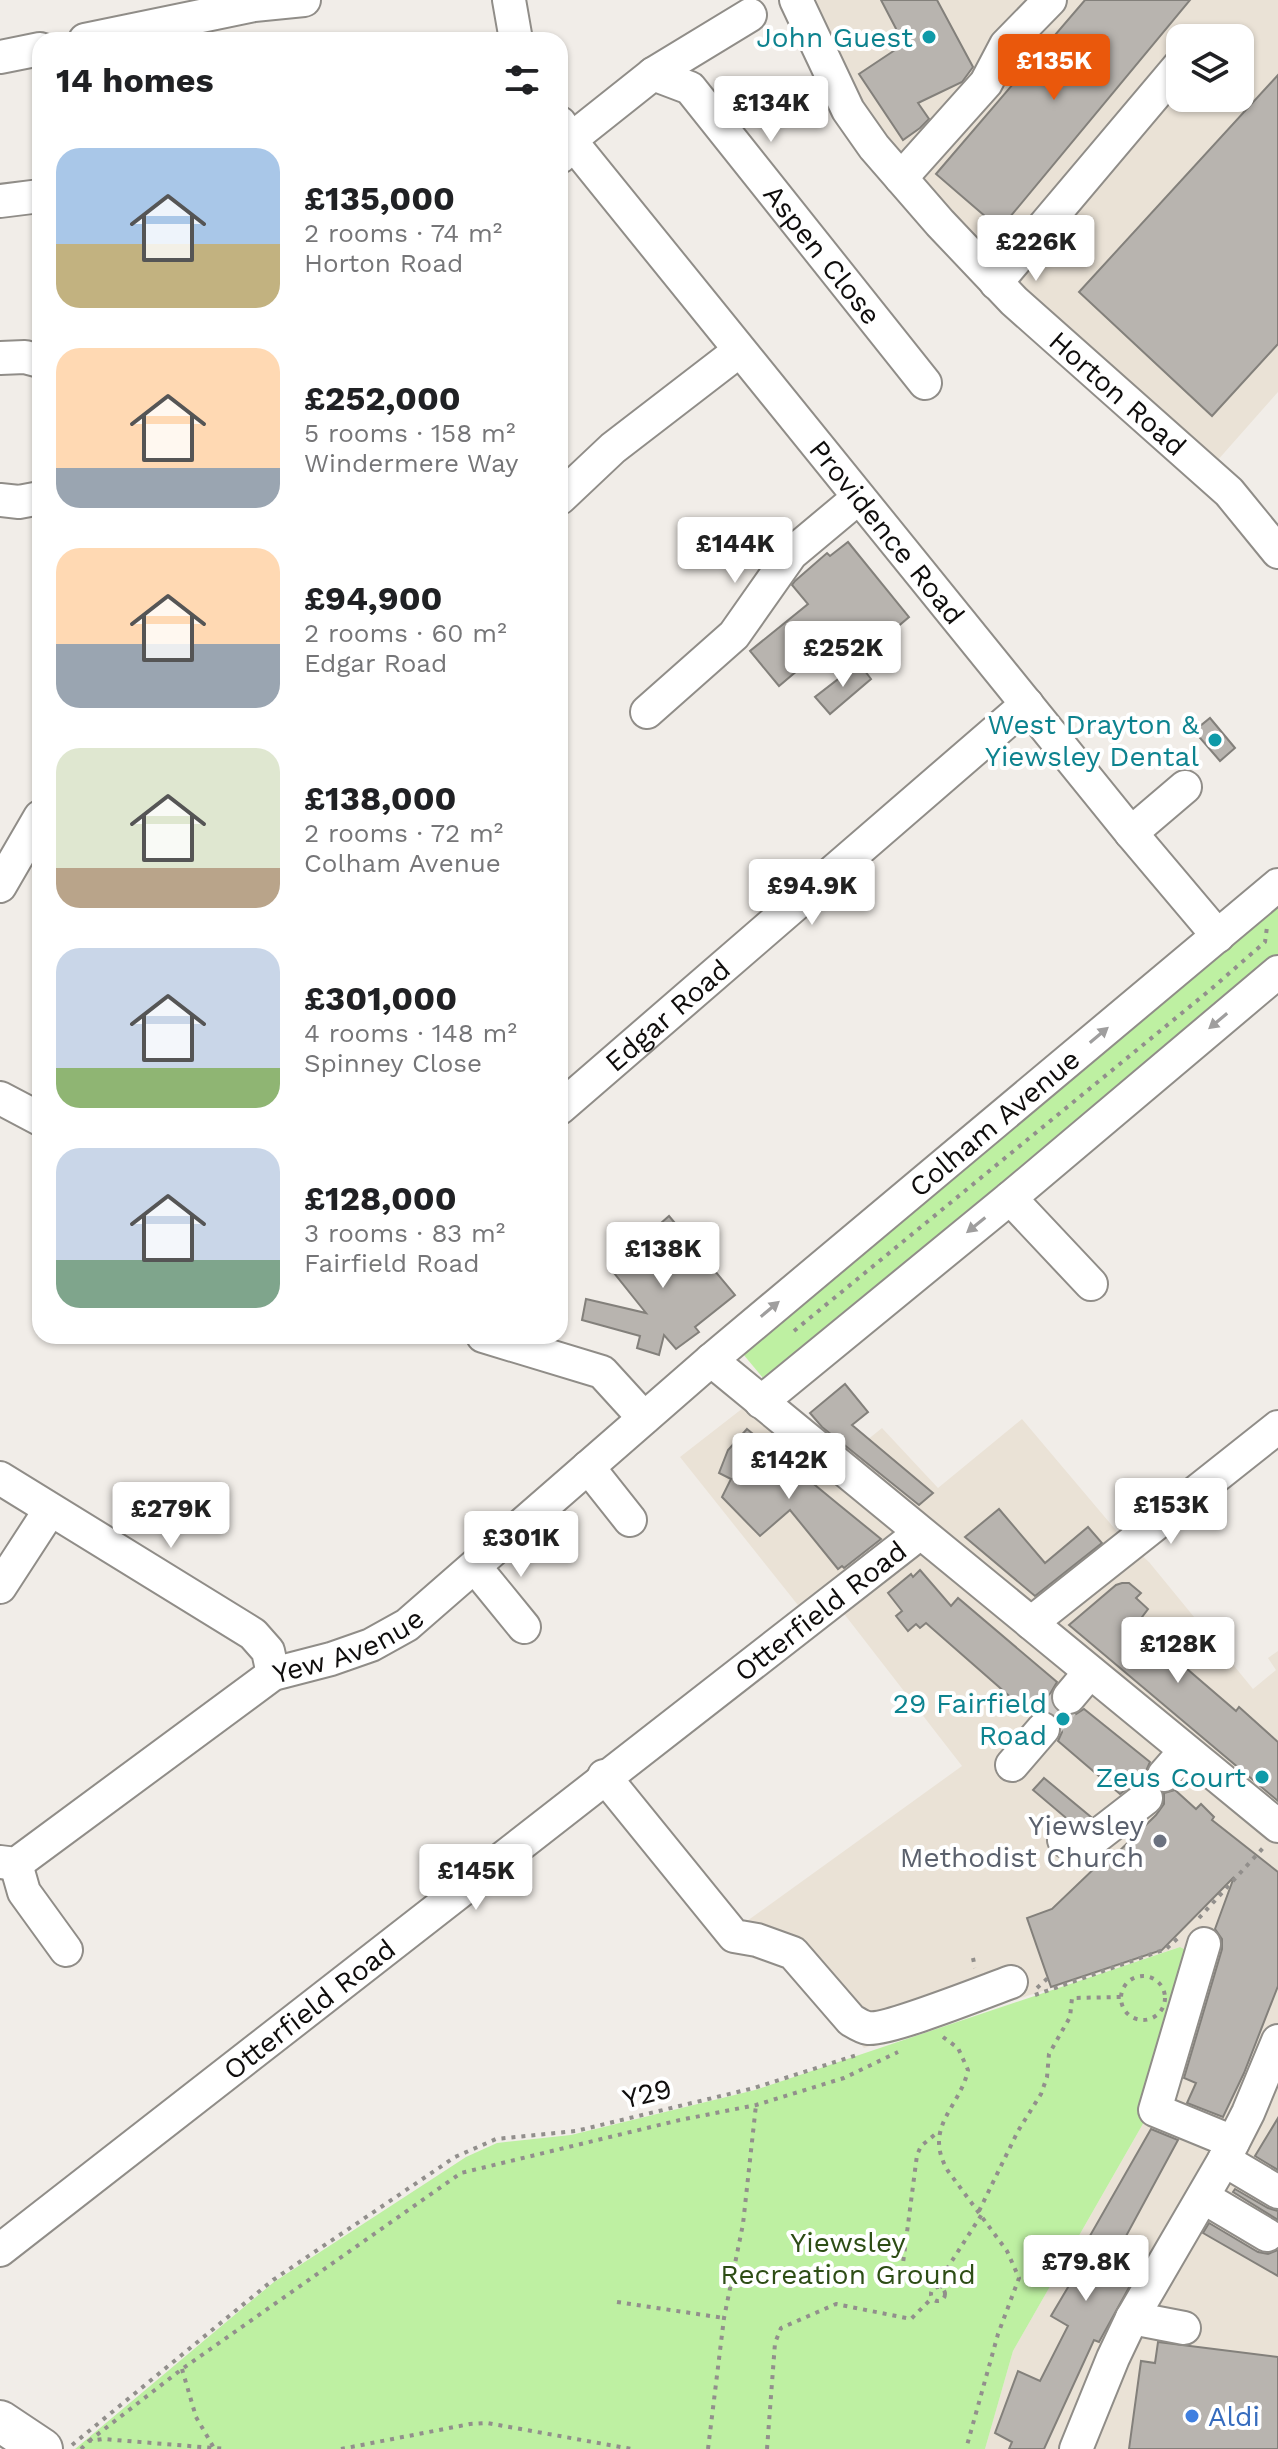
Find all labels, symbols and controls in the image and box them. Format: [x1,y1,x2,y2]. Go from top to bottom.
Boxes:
place label: John Guest [756,21,913,54]
map controls [1166,24,1254,112]
button: layers [1166,24,1254,112]
marker: John Guest [920,28,938,46]
pin: £135K [998,34,1110,102]
text: £135K [1016,45,1092,75]
icon: filters [500,58,544,102]
text: 14 homes [56,60,214,100]
pin: £134K [715,76,827,144]
text: £134K [732,87,810,117]
text: £135,000 [304,178,455,218]
street label: Aspen Close [756,178,888,331]
icon: home [120,180,216,276]
pin: £226K [980,215,1092,283]
text: 2 rooms · 74 m² [304,218,502,248]
text: £226K [995,226,1077,256]
text: Horton Road [304,248,463,278]
street label: Horton Road [1042,324,1193,463]
text: £252,000 [304,378,461,418]
icon: home [120,380,216,476]
text: 5 rooms · 158 m² [304,418,515,448]
street label: Providence Road [802,433,971,631]
text: Windermere Way [304,448,518,478]
pin: £144K [679,517,791,585]
text: £144K [696,528,774,558]
text: £94,900 [304,578,442,618]
icon: home [120,580,216,676]
text: 2 rooms · 60 m² [304,618,507,648]
pin: £252K [787,621,899,689]
text: £252K [803,632,883,662]
text: Edgar Road [304,648,447,678]
place label: West Drayton & Yiewsley Dental [985,708,1200,773]
marker: West Drayton & Yiewsley Dental [1206,731,1224,749]
text: £138,000 [304,778,456,818]
icon: home [120,780,216,876]
text: 2 rooms · 72 m² [304,818,503,848]
text: Colham Avenue [304,848,501,878]
pin: £94.9K [747,859,877,927]
text: £94.9K [767,870,857,900]
street label: Edgar Road [599,952,737,1078]
text: £301,000 [304,978,457,1018]
icon: home [120,980,216,1076]
one-way arrow [1208,1012,1228,1029]
text: 4 rooms · 148 m² [304,1018,517,1048]
one-way arrow [1089,1027,1109,1044]
street label: Colham Avenue [903,1042,1086,1204]
text: Spinney Close [304,1048,482,1078]
text: £128,000 [304,1178,457,1218]
icon: home [120,1180,216,1276]
one-way arrow [967,1216,987,1233]
text: 3 rooms · 83 m² [304,1218,505,1248]
pin: £138K [607,1222,719,1290]
text: £138K [624,1233,702,1263]
text: Fairfield Road [304,1248,480,1278]
one-way arrow [760,1301,780,1318]
pin: £142K [733,1433,845,1501]
text: £142K [750,1444,828,1474]
pin: £153K [1115,1478,1227,1546]
pin: £279K [115,1482,227,1550]
text: £153K [1133,1489,1209,1519]
text: £279K [130,1493,212,1523]
pin: £301K [465,1511,577,1579]
text: £301K [482,1522,560,1552]
street label: Otterfield Road [728,1534,913,1688]
street label: Yew Avenue [269,1602,431,1690]
pin: £128K [1122,1617,1234,1685]
text: £128K [1139,1628,1217,1658]
place label: 29 Fairfield Road [893,1687,1047,1752]
marker: 29 Fairfield Road [1054,1710,1072,1728]
place label: Zeus Court [1096,1761,1246,1794]
marker: Zeus Court [1253,1768,1271,1786]
place label: Yiewsley Methodist Church [900,1809,1145,1874]
marker: Yiewsley Methodist Church [1151,1832,1169,1850]
pin: £145K [420,1844,532,1912]
text: £145K [437,1855,515,1885]
street label: Otterfield Road [217,1932,402,2087]
street label: Y29 [619,2072,675,2115]
park label: Yiewsley Recreation Ground [720,2226,976,2291]
pin: £79.8K [1021,2235,1151,2303]
text: £79.8K [1042,2246,1130,2276]
place label: Aldi [1208,2400,1260,2433]
marker: Aldi [1183,2407,1201,2425]

